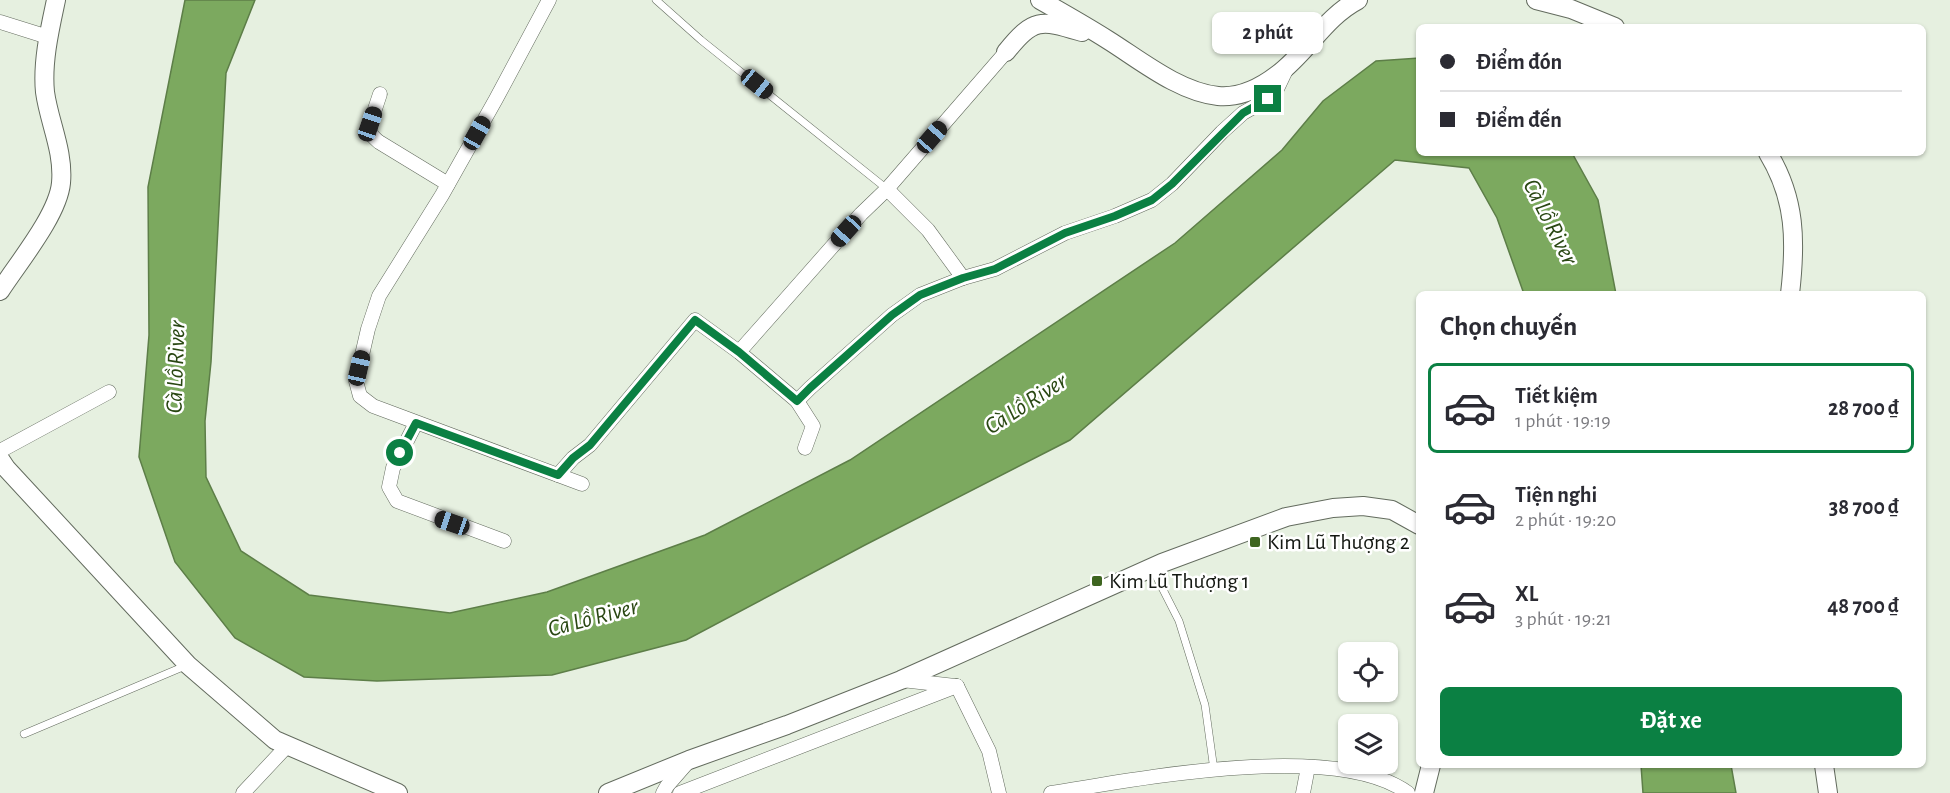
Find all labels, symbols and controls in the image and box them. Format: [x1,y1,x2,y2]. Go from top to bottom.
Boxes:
callout: 2 phút [1212,12,1324,54]
text: 2 phút [1242,23,1293,43]
text: Điểm đón [1476,51,1562,73]
car [737,66,777,102]
route end [1254,85,1281,112]
car [356,104,384,144]
text: Điểm đến [1476,109,1562,131]
car [460,113,494,153]
car [913,118,951,156]
water label: Cà Lồ River [1518,175,1582,270]
car [827,212,865,250]
text: Chọn chuyến [1440,313,1577,340]
water label: Cà Lồ River [162,319,190,414]
car [346,348,372,388]
water label: Cà Lồ River [981,368,1072,439]
icon: car [1443,381,1497,435]
text: Tiết kiệm [1515,385,1598,407]
text: 28 700 ₫ [1828,397,1899,419]
text: 1 phút · 19:19 [1515,411,1611,431]
route start [386,439,413,466]
icon: car [1443,480,1497,534]
text: Tiện nghi [1515,484,1597,506]
text: 38 700 ₫ [1829,496,1899,518]
car [432,509,472,537]
text: 2 phút · 19:20 [1515,510,1616,530]
place label: Kim Lũ Thượng 2 [1267,531,1410,553]
marker: Kim Lũ Thượng 2 [1248,535,1262,549]
place label: Kim Lũ Thượng 1 [1109,570,1249,592]
marker: Kim Lũ Thượng 1 [1090,574,1104,588]
icon: car [1443,579,1497,633]
text: XL [1515,583,1538,605]
water label: Cà Lồ River [545,594,642,642]
text: 48 700 ₫ [1827,595,1899,617]
text: 3 phút · 19:21 [1515,609,1612,629]
map controls [1338,642,1398,774]
button: locate [1338,642,1398,702]
button: Đặt xe [1440,687,1902,756]
button: layers [1338,714,1398,774]

